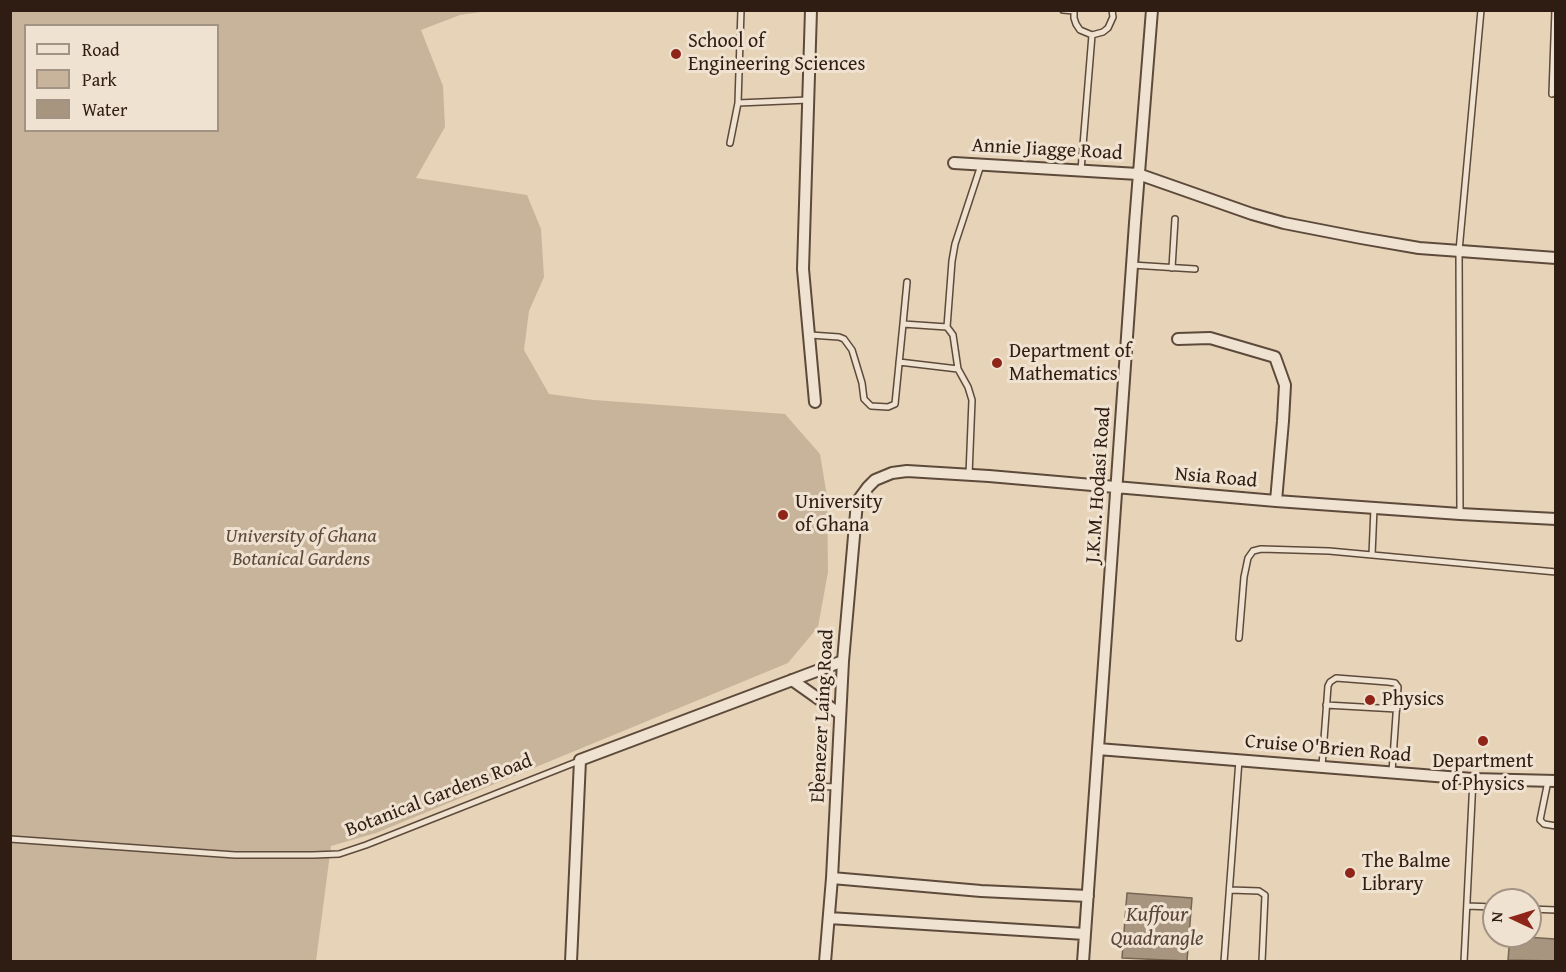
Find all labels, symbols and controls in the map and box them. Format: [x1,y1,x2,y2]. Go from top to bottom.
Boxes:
legend [24,24,219,132]
place label: School of Engineering Sciences [688,30,865,77]
text: Road [82,36,120,63]
marker: School of Engineering Sciences [669,47,683,61]
text: Park [82,66,117,93]
text: Water [82,96,127,123]
street label: Annie Jiagge Road [971,134,1123,166]
place label: Department of Mathematics [1009,340,1131,387]
marker: Department of Mathematics [990,356,1004,370]
street label: J.K.M. Hodasi Road [1082,406,1116,564]
street label: Nsia Road [1174,462,1258,494]
place label: University of Ghana [795,491,883,538]
marker: University of Ghana [776,508,790,522]
park label: University of Ghana Botanical Gardens [225,525,377,572]
street label: Ebenezer Laing Road [806,629,840,803]
place label: Physics [1382,688,1444,712]
marker: Physics [1363,693,1377,707]
street label: Cruise O'Brien Road [1244,730,1412,768]
marker: Department of Physics [1476,734,1490,748]
street label: Botanical Gardens Road [342,749,536,843]
place label: Department of Physics [1432,750,1534,797]
place label: The Balme Library [1362,850,1450,897]
marker: The Balme Library [1343,866,1357,880]
north arrow [1482,888,1542,948]
water label: Kuffour Quadrangle [1110,903,1204,953]
text: N [1484,911,1508,923]

